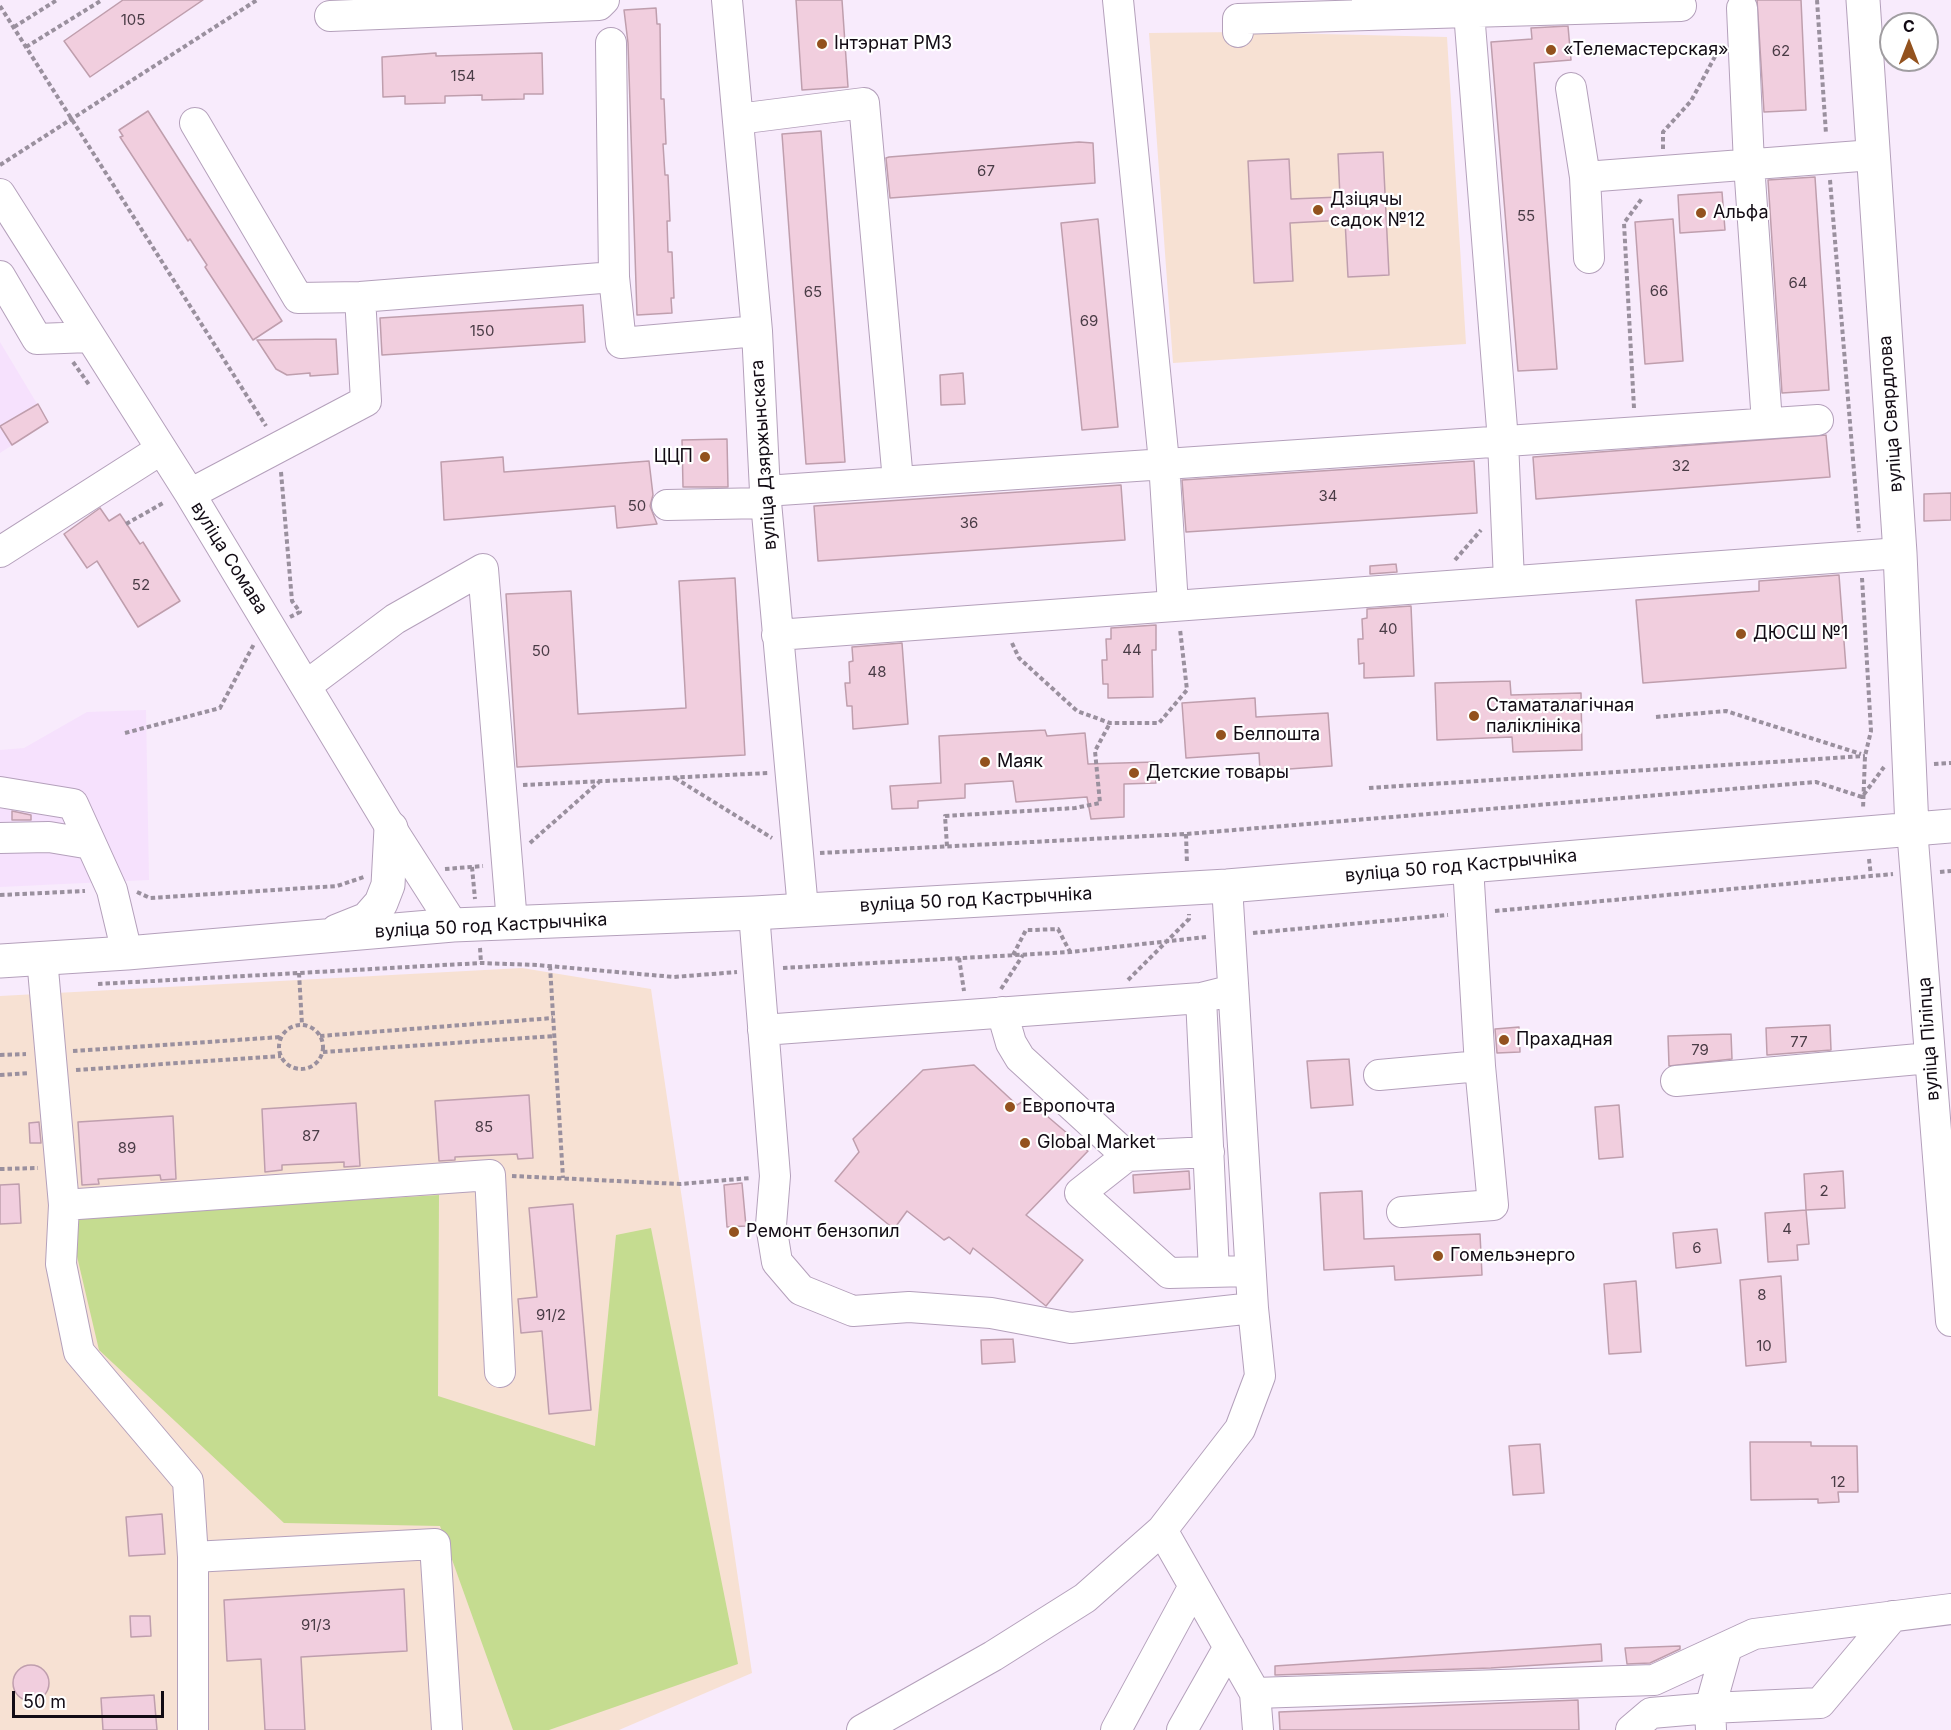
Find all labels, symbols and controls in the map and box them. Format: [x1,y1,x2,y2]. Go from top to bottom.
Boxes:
house number: 105 [121,11,145,29]
north arrow [1879,12,1939,72]
text: С [1903,16,1915,36]
place label: Інтэрнат РМЗ [834,33,952,55]
marker: Інтэрнат РМЗ [815,37,829,51]
place label: «Телемастерская» [1563,39,1729,61]
house number: 62 [1772,42,1790,60]
marker: «Телемастерская» [1544,43,1558,57]
house number: 154 [451,67,475,85]
house number: 67 [977,162,995,180]
place label: Дзіцячы садок №12 [1330,189,1425,232]
place label: Альфа [1713,202,1769,224]
marker: Дзіцячы садок №12 [1311,203,1325,217]
marker: Альфа [1694,206,1708,220]
house number: 55 [1517,207,1535,225]
house number: 64 [1789,274,1807,292]
house number: 66 [1650,282,1668,300]
house number: 65 [804,283,822,301]
house number: 69 [1080,312,1098,330]
house number: 150 [470,322,494,340]
street label: вуліца Свярдлова [1875,335,1907,493]
street label: вуліца Дзяржынскага [747,359,781,551]
place label: ЦЦП [654,446,693,468]
marker: ЦЦП [698,450,712,464]
house number: 32 [1672,457,1690,475]
house number: 34 [1319,487,1337,505]
house number: 50 [628,497,646,515]
street label: вуліца Сомава [186,498,272,618]
house number: 36 [960,514,978,532]
house number: 52 [132,576,150,594]
house number: 40 [1378,620,1398,638]
place label: ДЮСШ №1 [1753,623,1848,645]
marker: ДЮСШ №1 [1734,627,1748,641]
house number: 44 [1122,641,1142,659]
house number: 50 [532,642,550,660]
house number: 48 [868,663,886,681]
place label: Стаматалагічная паліклініка [1486,695,1634,738]
marker: Стаматалагічная паліклініка [1467,709,1481,723]
place label: Белпошта [1233,724,1320,746]
marker: Белпошта [1214,728,1228,742]
place label: Маяк [997,751,1043,773]
marker: Маяк [978,755,992,769]
place label: Детские товары [1146,762,1289,784]
marker: Детские товары [1127,766,1141,780]
street label: вуліца 50 год Кастрычніка [1344,845,1578,887]
street label: вуліца 50 год Кастрычніка [859,883,1093,917]
street label: вуліца 50 год Кастрычніка [374,909,608,943]
street label: вуліца Піліпца [1914,976,1944,1102]
place label: Прахадная [1516,1029,1613,1051]
marker: Прахадная [1497,1033,1511,1047]
house number: 77 [1790,1033,1808,1051]
house number: 79 [1691,1041,1709,1059]
place label: Европочта [1022,1096,1115,1118]
marker: Европочта [1003,1100,1017,1114]
house number: 85 [475,1118,493,1136]
house number: 87 [302,1127,320,1145]
place label: Globаl Market [1037,1132,1155,1154]
marker: Globаl Market [1018,1136,1032,1150]
house number: 89 [118,1139,136,1157]
house number: 2 [1819,1182,1829,1200]
house number: 4 [1782,1220,1792,1238]
place label: Ремонт бензопил [746,1221,900,1243]
marker: Ремонт бензопил [727,1225,741,1239]
house number: 6 [1692,1239,1702,1257]
place label: Гомельэнерго [1450,1245,1575,1267]
marker: Гомельэнерго [1431,1249,1445,1263]
house number: 8 [1757,1286,1767,1304]
house number: 91/2 [536,1306,566,1324]
house number: 10 [1756,1337,1772,1355]
house number: 12 [1830,1473,1846,1491]
house number: 91/3 [301,1616,331,1634]
scale bar [15,1679,166,1717]
text: 50 m [23,1691,66,1712]

